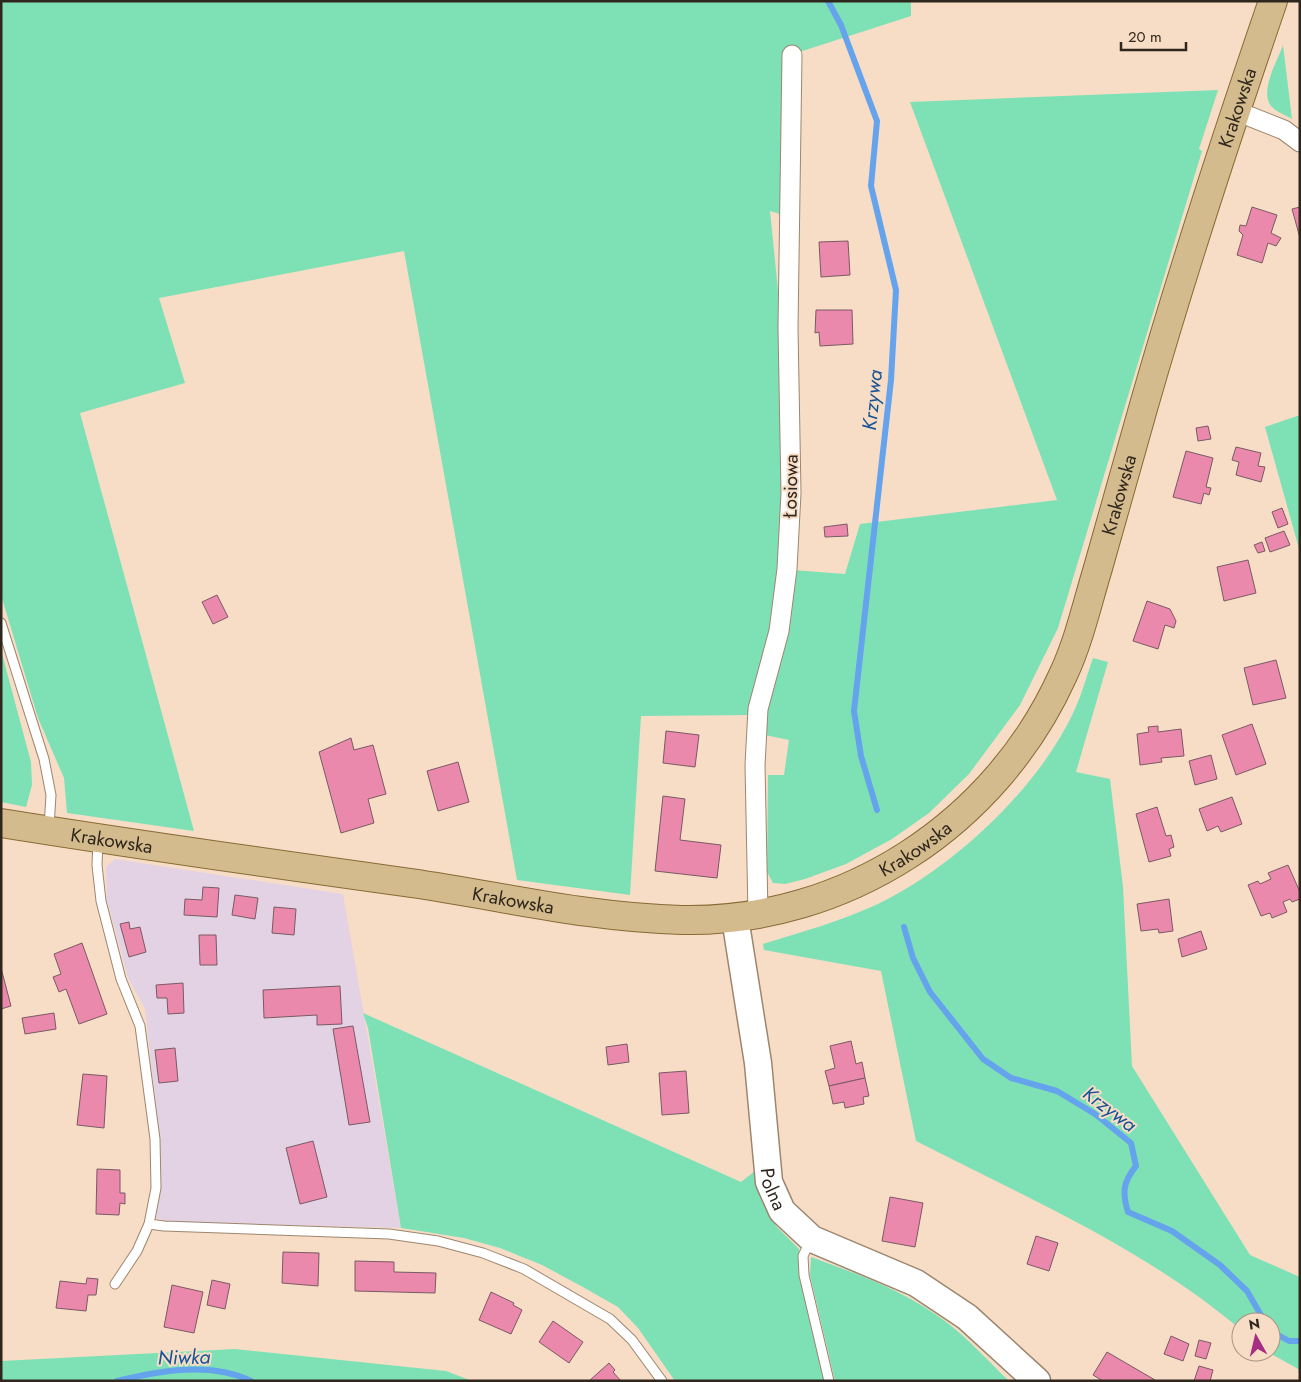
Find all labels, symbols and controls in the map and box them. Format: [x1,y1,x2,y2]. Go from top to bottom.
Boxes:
scale bar [1121,20,1186,52]
text: 20 m [1128,26,1162,48]
street label: Krakowska [1212,64,1263,151]
water label: Krzywa [855,368,890,432]
street label: Krakowska [1095,452,1143,538]
street label: Łosiowa [776,454,805,519]
street label: Krakowska [874,815,958,883]
street label: Krakowska [69,821,154,860]
street label: Krakowska [470,880,556,921]
water label: Krzywa [1077,1080,1143,1139]
street label: Polna [754,1167,793,1215]
north arrow [1231,1312,1281,1362]
text: N [1247,1313,1261,1335]
water label: Niwka [157,1343,211,1372]

